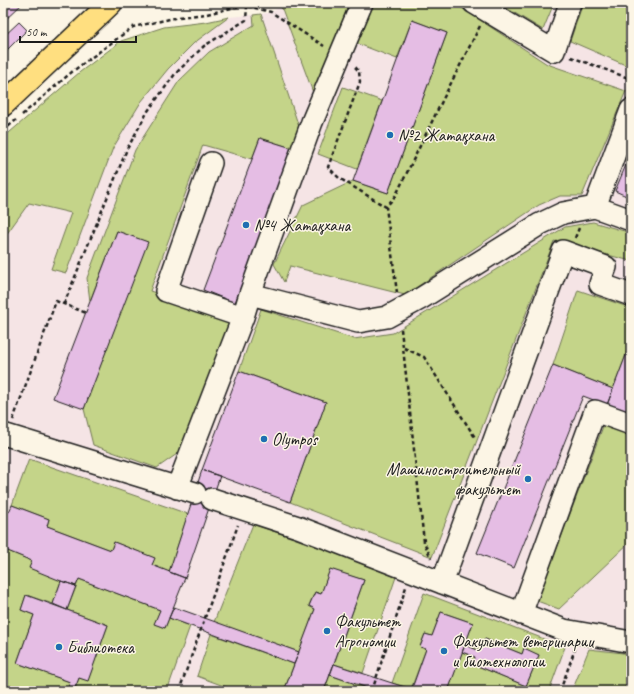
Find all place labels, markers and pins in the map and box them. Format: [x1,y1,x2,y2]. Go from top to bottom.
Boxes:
place label: №2 Жатақхана [398,125,496,146]
marker: №2 Жатақхана [385,130,395,140]
place label: №4 Жатақхана [254,215,352,236]
marker: №4 Жатақхана [241,220,251,230]
place label: Olympos [272,429,318,450]
marker: Olympos [259,434,269,444]
place label: Машиностроительный факультет [386,459,521,500]
marker: Машиностроительный факультет [523,474,533,484]
place label: Факультет Агрономии [335,611,402,652]
marker: Факультет Агрономии [322,626,332,636]
place label: Факультет ветеринарии и биотехнологии [452,631,595,672]
place label: Библиотека [67,637,135,658]
marker: Библиотека [54,642,64,652]
marker: Факультет ветеринарии и биотехнологии [439,646,449,656]

